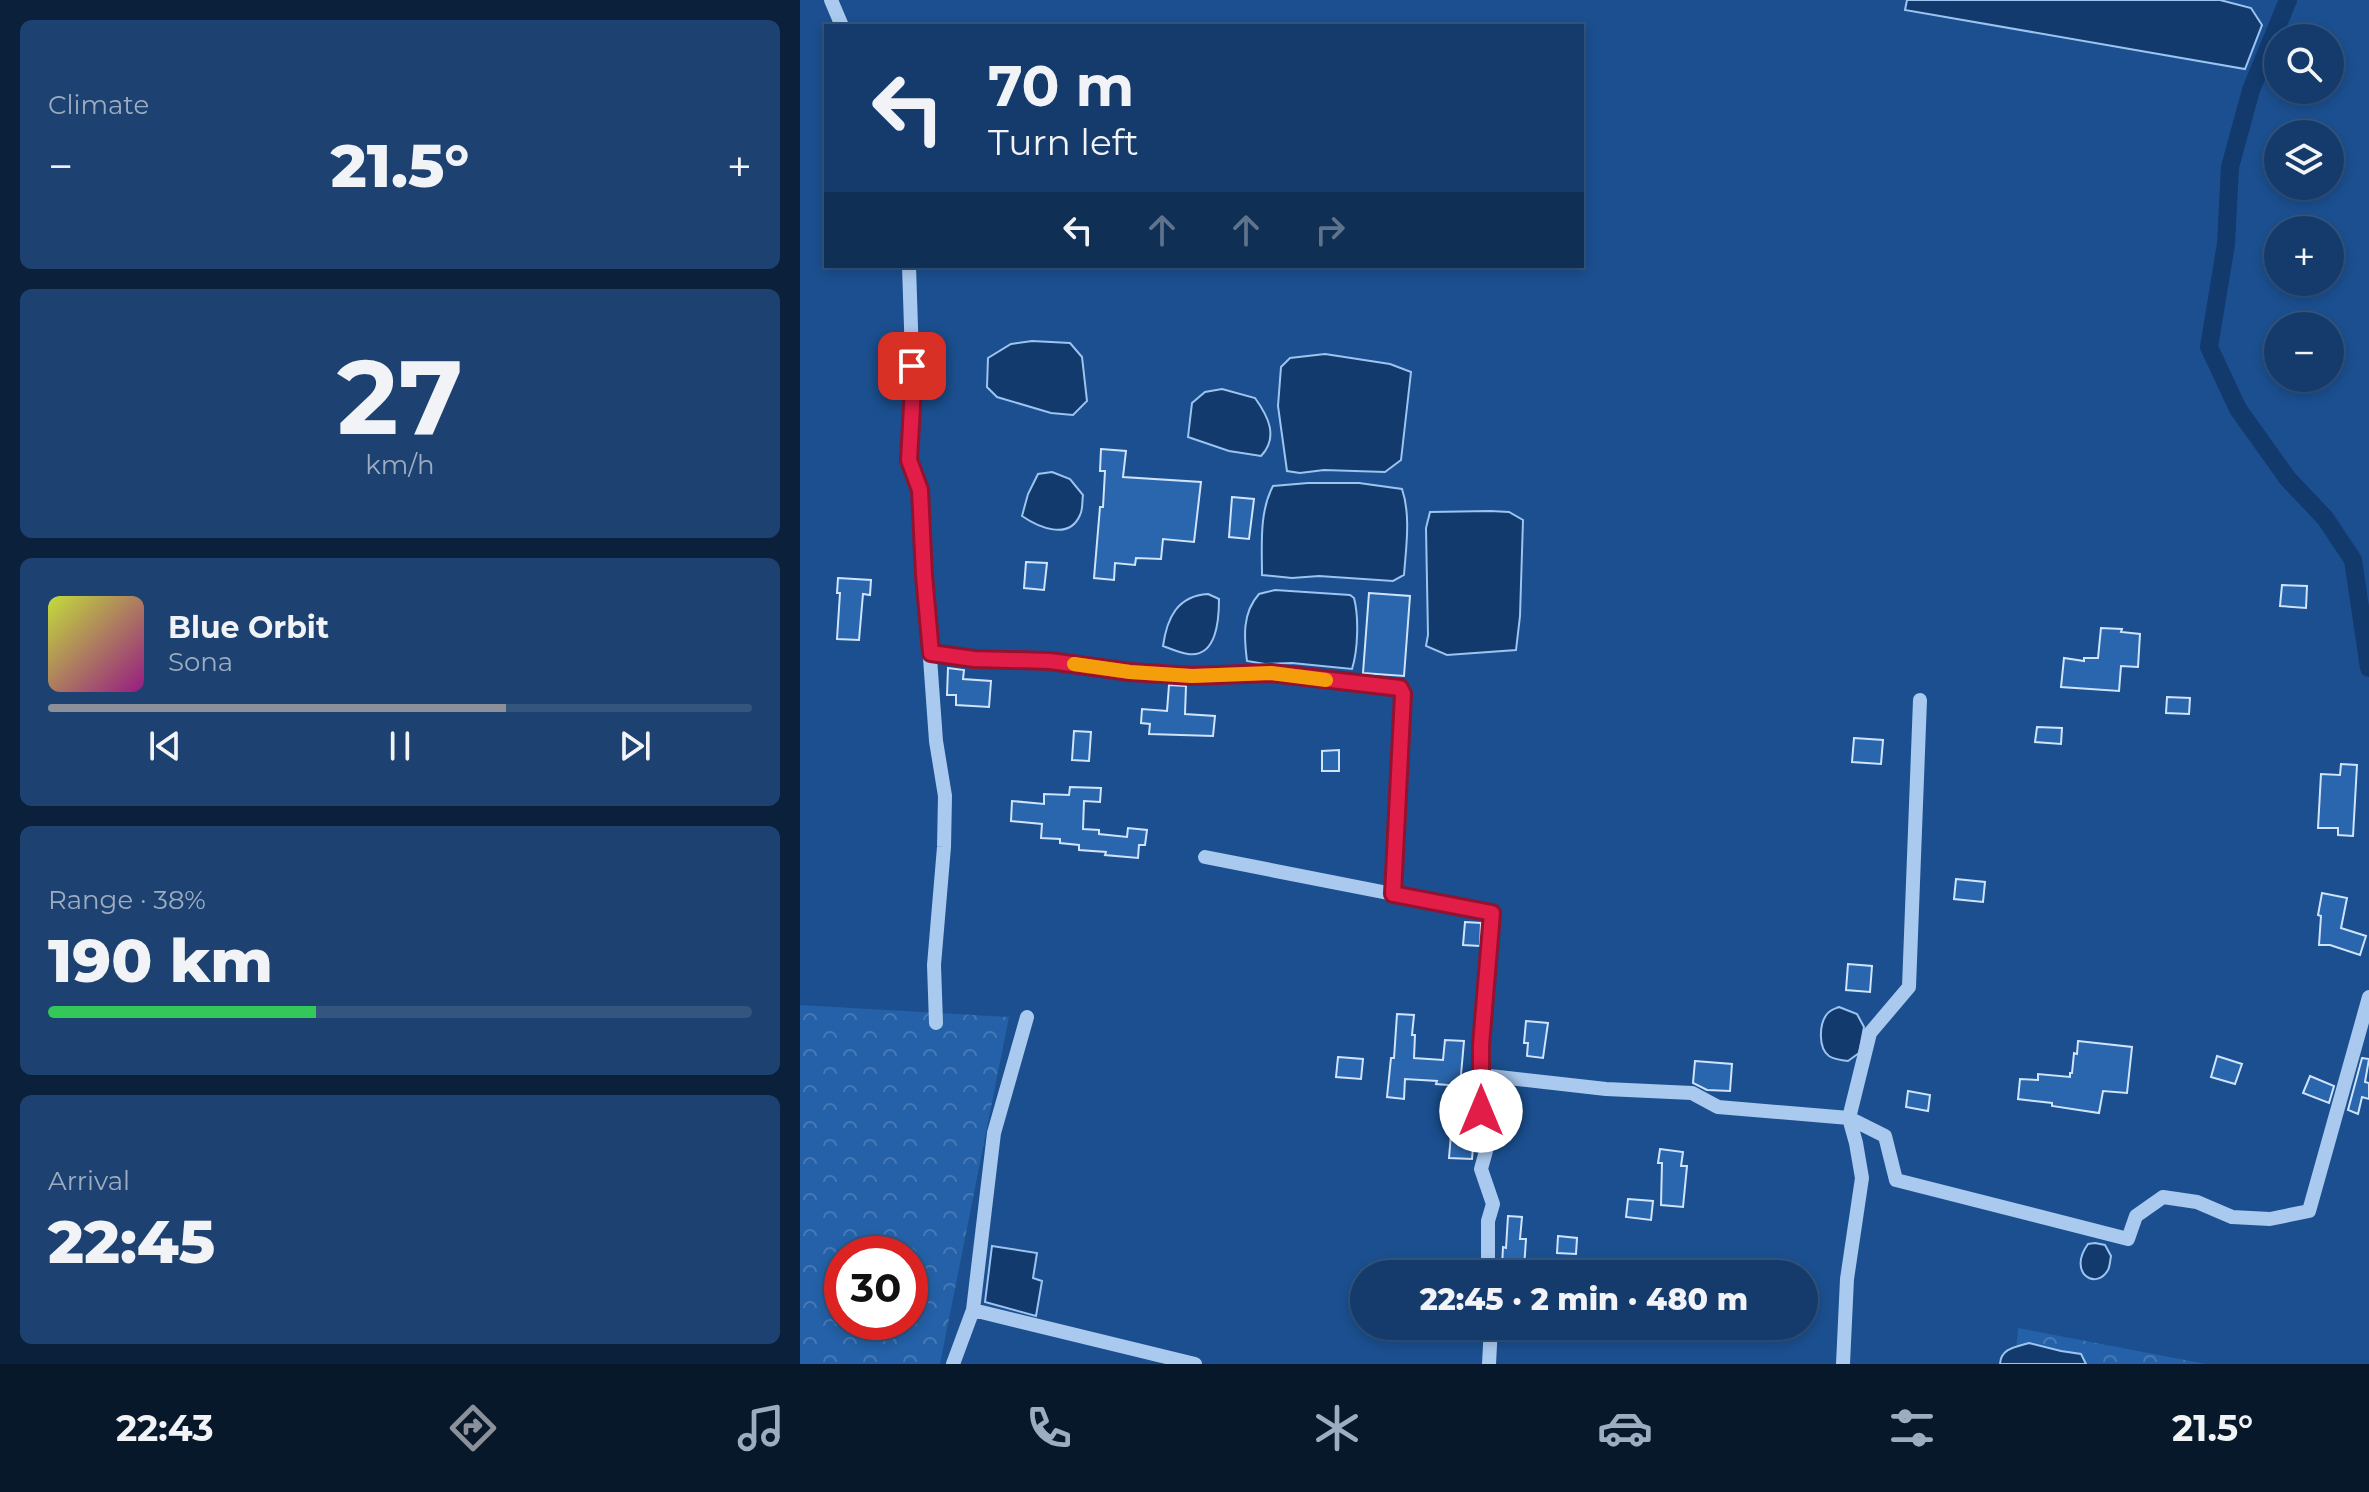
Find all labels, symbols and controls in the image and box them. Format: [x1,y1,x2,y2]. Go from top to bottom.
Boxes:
map controls [2264,24,2344,392]
button: search [2264,24,2344,104]
text: 70 m [988,52,1134,120]
icon: left [856,56,960,160]
text: Climate [48,89,149,121]
text: Turn left [988,120,1139,164]
button: layers [2264,120,2344,200]
text: 21.5° [331,129,469,202]
text: − [48,139,73,193]
text: + [727,139,752,193]
icon: left [1056,208,1100,252]
icon: ahead [1140,208,1184,252]
icon: ahead [1224,208,1268,252]
icon: right [1308,208,1352,252]
button: + [2264,216,2344,296]
button: − [2264,312,2344,392]
pin [878,332,946,400]
text: 27 [337,333,463,460]
icon: arrive [890,344,934,388]
text: km/h [365,449,435,481]
text: Blue Orbit [168,609,329,646]
text: Sona [168,646,233,678]
icon: previous [143,724,187,768]
icon: pause [378,724,422,768]
icon: next [613,724,657,768]
text: Range · 38% [48,884,206,916]
text: 190 km [48,924,273,997]
position arrow [1439,1069,1523,1153]
text: Arrival [48,1165,130,1197]
text: 22:45 [48,1205,215,1278]
speed limit sign: 30 [824,1236,928,1340]
text: 22:45 · 2 min · 480 m [1420,1281,1748,1318]
icon: directions [445,1400,501,1456]
icon: music [733,1400,789,1456]
icon: phone [1021,1400,1077,1456]
icon: climate [1309,1400,1365,1456]
icon: car [1597,1400,1653,1456]
icon: filters [1884,1400,1940,1456]
text: 22:43 [116,1406,214,1450]
text: 21.5° [2172,1406,2253,1450]

